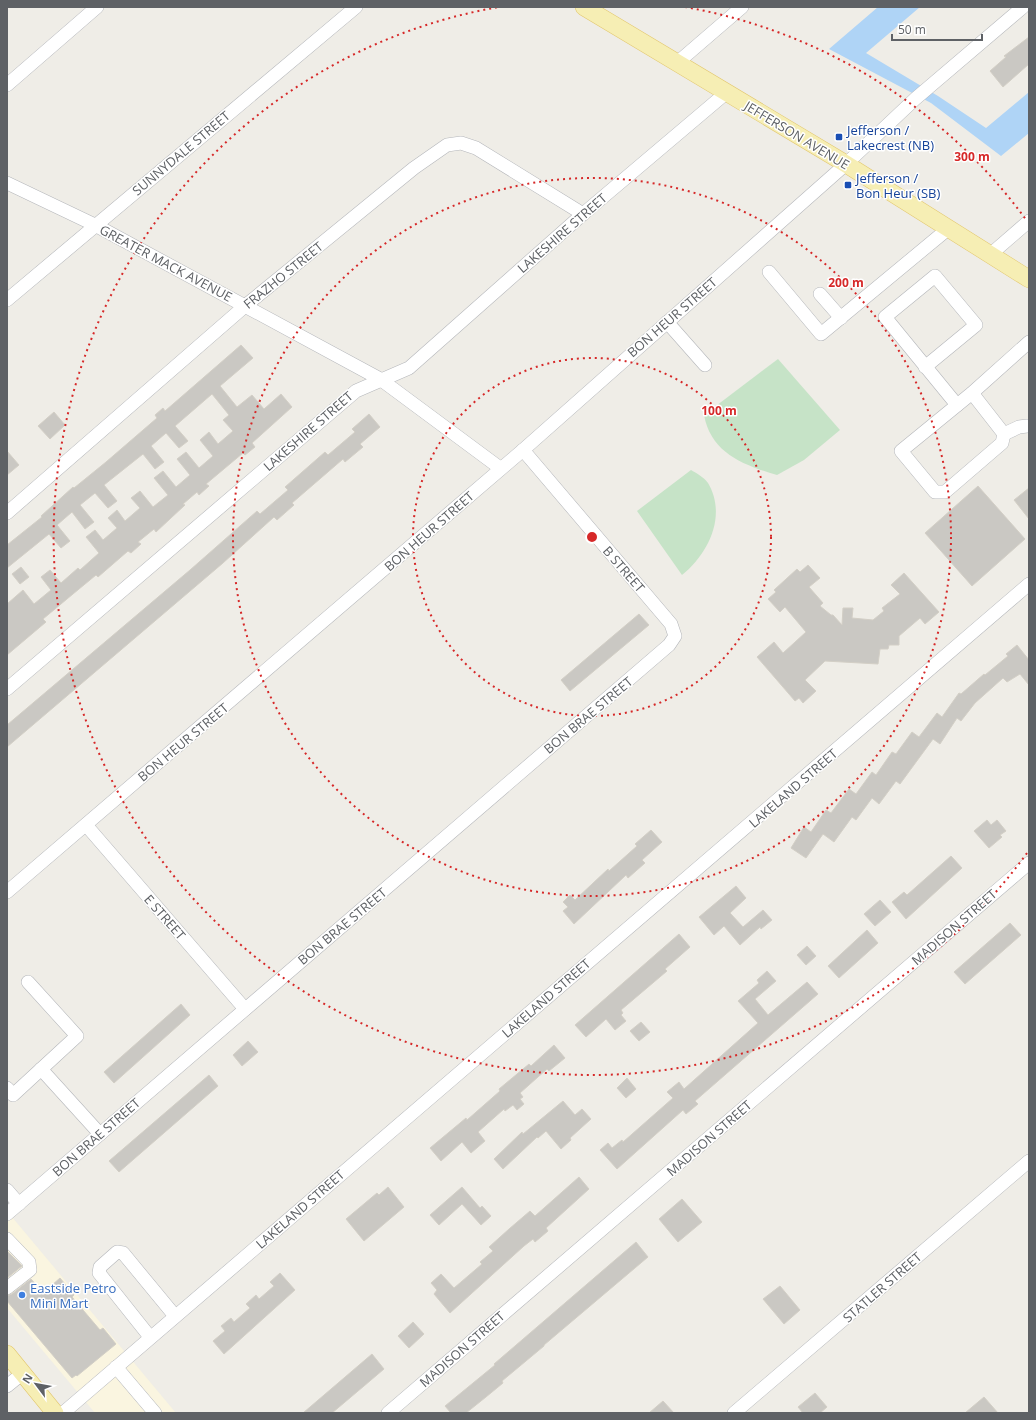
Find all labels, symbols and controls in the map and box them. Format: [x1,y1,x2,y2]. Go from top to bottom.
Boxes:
scale bar [892,16,982,42]
text: 50 m [898,21,926,38]
street label: JEFFERSON AVENUE [739,95,853,173]
street label: SUNNYDALE STREET [128,106,234,199]
place label: Jefferson / Lakecrest (NB) [845,121,934,154]
marker: Jefferson / Lakecrest (NB) [834,132,844,142]
text: 300 m [954,148,990,165]
place label: Jefferson / Bon Heur (SB) [854,169,940,202]
marker: Jefferson / Bon Heur (SB) [843,180,853,190]
street label: LAKESHIRE STREET [513,189,611,277]
street label: GREATER MACK AVENUE [97,220,235,306]
street label: FRAZHO STREET [239,237,327,313]
street label: BON HEUR STREET [623,272,721,361]
text: 200 m [828,274,864,291]
street label: LAKESHIRE STREET [259,387,357,475]
text: 100 m [701,402,737,419]
street label: BON HEUR STREET [380,486,478,575]
centre of rings [585,530,599,544]
street label: B STREET [599,542,650,597]
street label: BON BRAE STREET [540,672,637,758]
street label: BON HEUR STREET [134,698,233,785]
street label: LAKELAND STREET [745,744,842,831]
street label: BON BRAE STREET [294,883,391,969]
street label: MADISON STREET [908,884,1001,969]
street label: E STREET [140,891,190,944]
street label: LAKELAND STREET [498,954,595,1041]
street label: BON BRAE STREET [48,1093,144,1180]
street label: MADISON STREET [663,1095,756,1180]
street label: LAKELAND STREET [252,1165,349,1252]
street label: STATLER STREET [839,1247,926,1326]
place label: Eastside Petro Mini Mart [30,1279,116,1312]
marker: Eastside Petro Mini Mart [17,1290,27,1300]
street label: MADISON STREET [416,1306,509,1391]
north arrow [16,1364,56,1404]
text: N [18,1371,36,1386]

